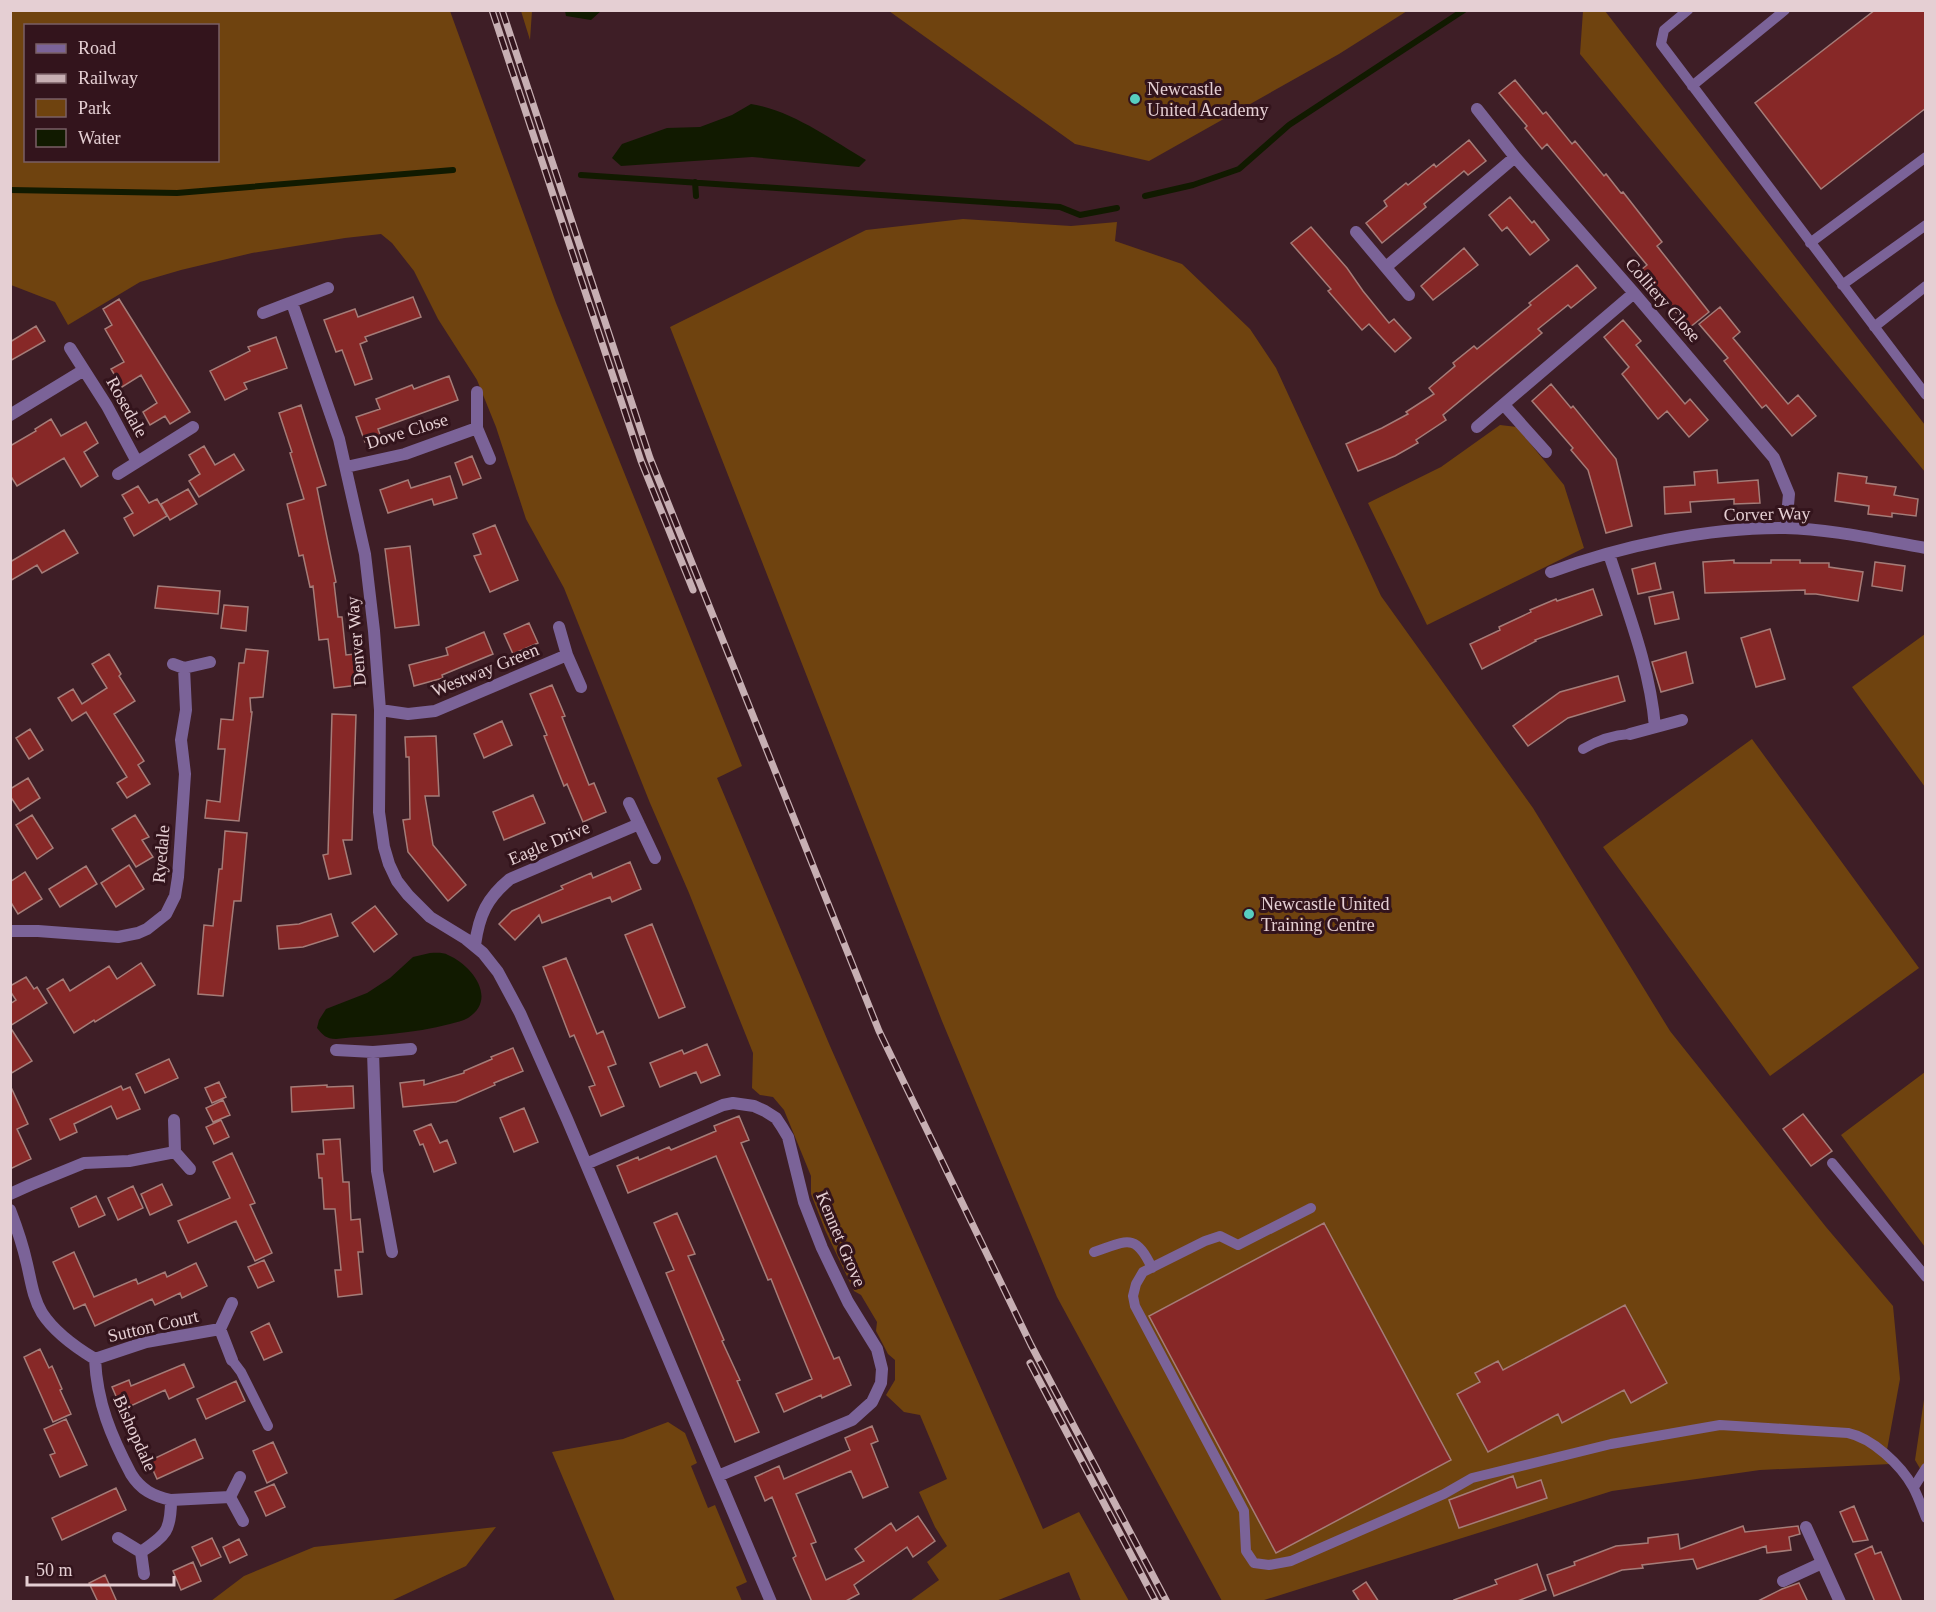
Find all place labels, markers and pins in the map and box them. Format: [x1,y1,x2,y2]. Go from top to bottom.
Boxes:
place label: Newcastle United Academy [1147,79,1268,120]
marker: Newcastle United Academy [1128,92,1142,106]
place label: Newcastle United Training Centre [1261,894,1389,935]
marker: Newcastle United Training Centre [1242,907,1256,921]

